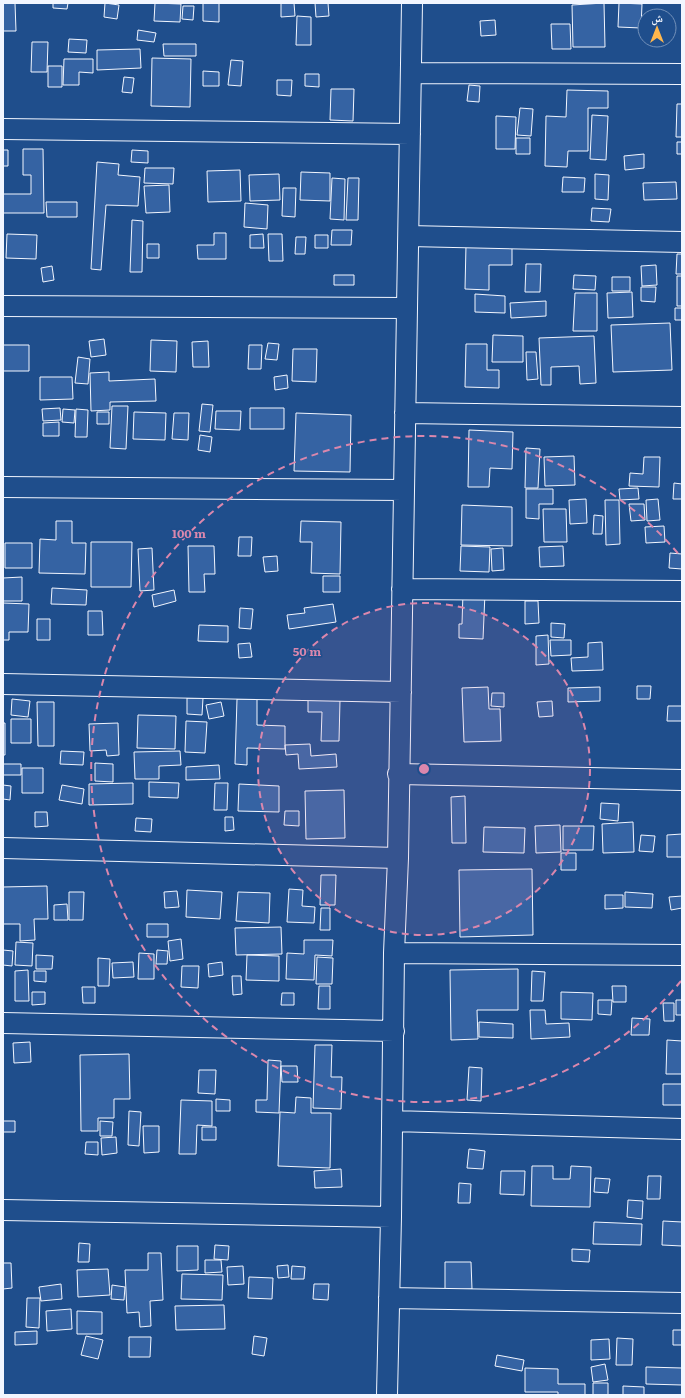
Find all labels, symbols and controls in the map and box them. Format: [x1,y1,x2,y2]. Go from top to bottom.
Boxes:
north arrow [637,8,677,48]
text: ش [651,9,663,26]
text: 100 m [172,524,206,542]
text: 50 m [293,642,321,660]
centre of rings [417,762,431,776]

